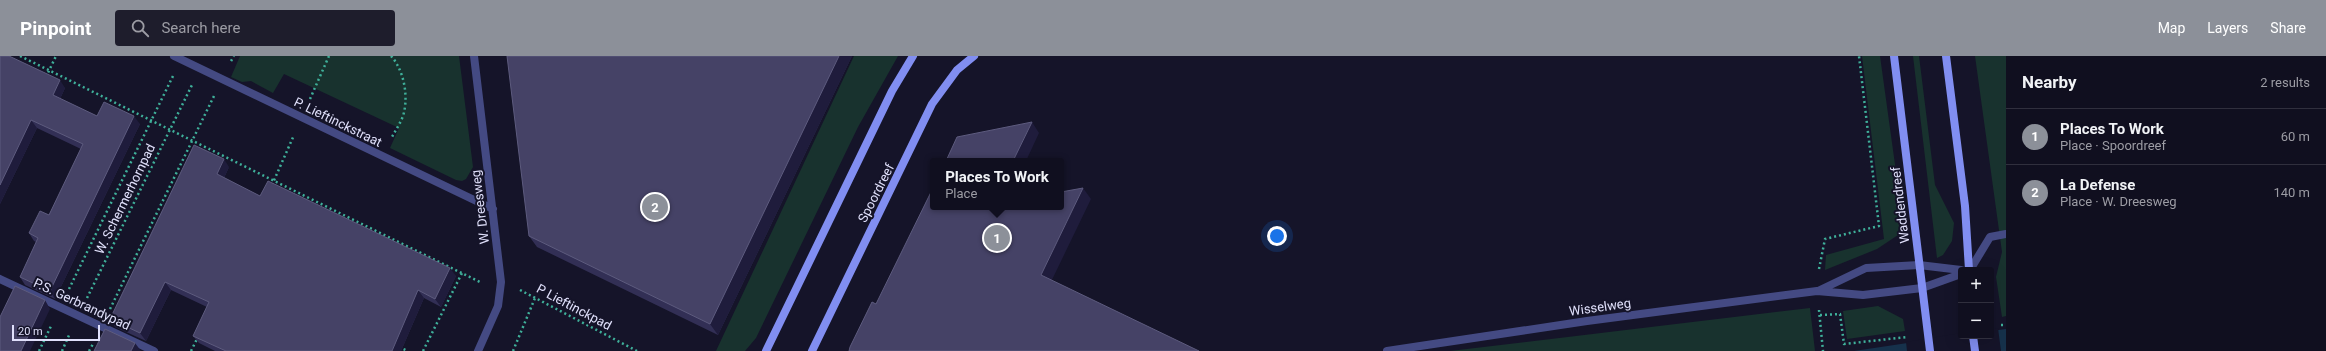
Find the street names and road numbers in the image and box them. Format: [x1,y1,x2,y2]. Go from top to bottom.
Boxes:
street label: P. Lieftinckstraat [292,94,384,150]
street label: W. Schermerhornpad [92,141,158,257]
street label: Spoordreef [855,161,897,225]
street label: Waddendreef [1888,165,1912,244]
street label: W. Dreesweg [468,169,492,245]
street label: P.S. Gerbrandypad [31,275,133,333]
street label: P Lieftinckpad [534,281,614,333]
street label: Wisselweg [1568,295,1632,319]

